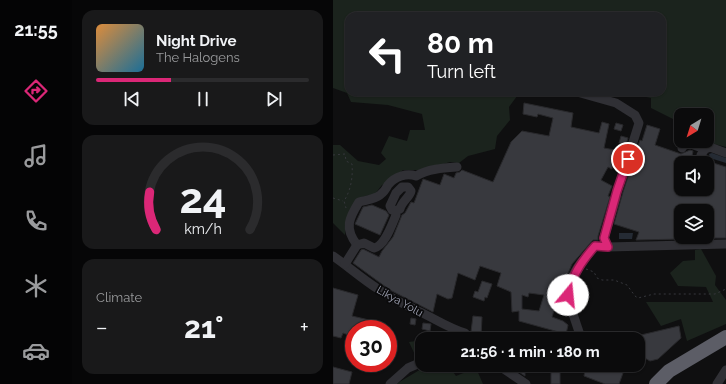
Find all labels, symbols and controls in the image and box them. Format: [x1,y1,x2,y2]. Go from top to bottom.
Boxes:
text: 21:55 [14,19,58,40]
text: 80 m [427,27,494,60]
icon: left [361,28,413,80]
text: Night Drive [156,32,236,50]
text: The Halogens [156,50,240,65]
text: Turn left [427,61,496,82]
icon: directions [22,77,50,105]
icon: previous [121,88,143,110]
icon: pause [192,88,214,110]
icon: next [263,88,285,110]
north arrow [674,108,714,148]
map controls [674,108,714,244]
icon: music [22,142,50,170]
pin [611,142,645,176]
icon: arrive [617,148,639,170]
button: sound [674,156,714,196]
text: 24 [179,174,226,223]
button: layers [674,204,714,244]
icon: phone [22,207,50,235]
text: km/h [184,221,221,237]
icon: climate [22,272,50,300]
position arrow [547,274,589,316]
street label: Likya Yolu [374,283,425,320]
text: Climate [96,290,142,305]
text: 21° [184,310,224,345]
text: − [96,314,108,340]
text: + [300,314,309,340]
speed limit sign: 30 [345,320,397,372]
icon: car [22,337,50,365]
text: 21:56 · 1 min · 180 m [460,343,600,361]

